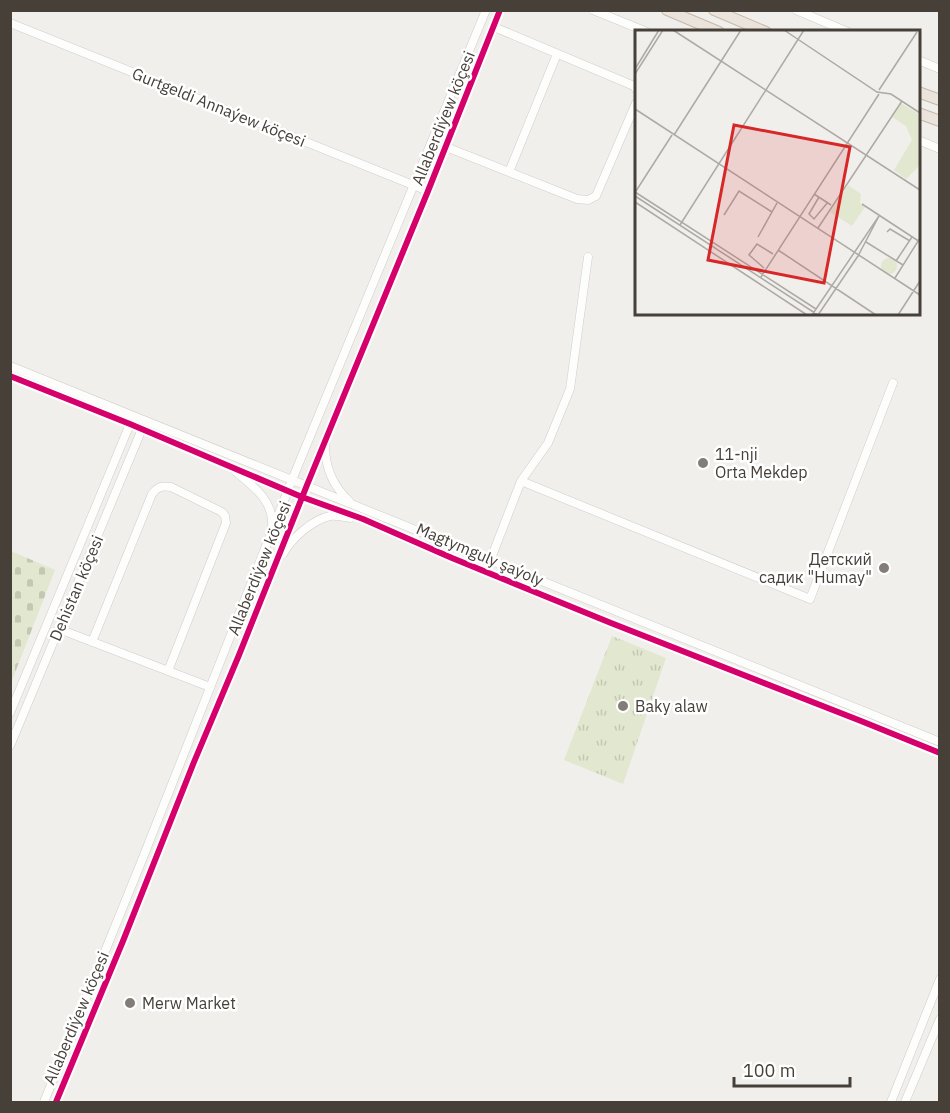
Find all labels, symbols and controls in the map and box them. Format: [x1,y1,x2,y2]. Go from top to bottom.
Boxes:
inset map [635,30,920,315]
street label: Allaberdiýew köçesi [407,48,479,188]
street label: Gurtgeldi Annaýew köçesi [129,63,309,151]
place label: 11-nji Orta Mekdep [715,444,808,482]
marker: 11-nji Orta Mekdep [696,456,710,470]
street label: Allaberdiýew köçesi [223,498,295,638]
street label: Magtymguly şaýoly [413,518,547,590]
street label: Dehistan köçesi [45,532,107,644]
place label: Детский садик "Humay" [759,549,872,587]
marker: Детский садик "Humay" [877,561,891,575]
place label: Baky alaw [635,696,708,716]
marker: Baky alaw [616,699,630,713]
street label: Allaberdiýew köçesi [39,948,113,1088]
place label: Merw Market [142,993,236,1013]
marker: Merw Market [123,996,137,1010]
scale bar [734,1050,850,1088]
text: 100 m [743,1059,795,1082]

